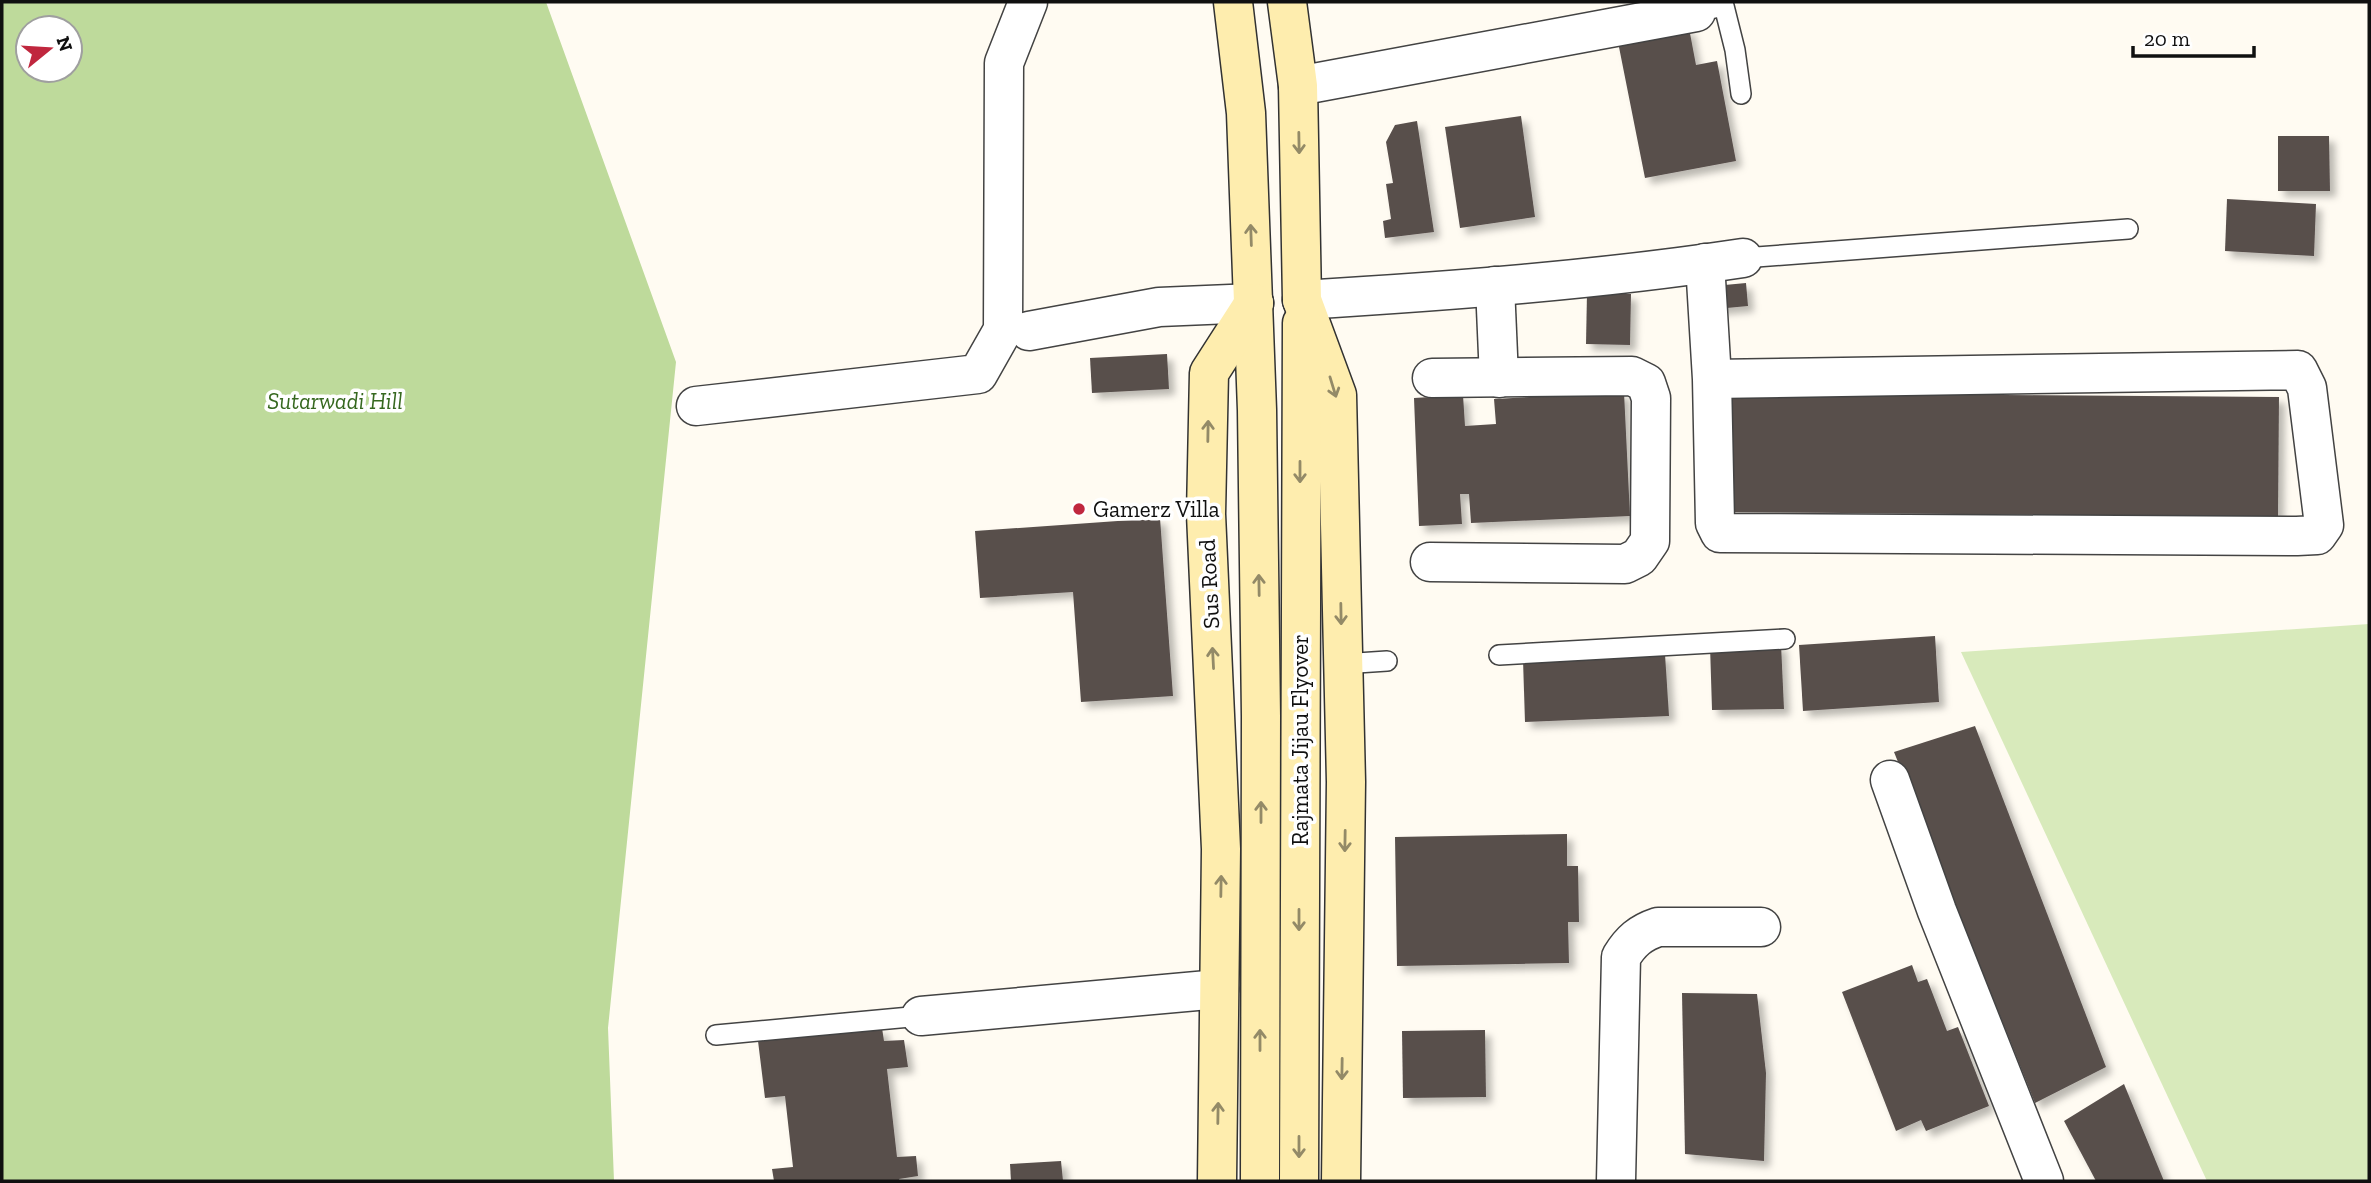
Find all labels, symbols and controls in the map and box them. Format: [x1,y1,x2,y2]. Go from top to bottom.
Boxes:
north arrow [14,14,84,84]
scale bar [2133,14,2254,58]
text: 20 m [2144,26,2190,51]
text: N [52,33,78,54]
one-way arrow [1292,131,1306,154]
one-way arrow [1245,224,1258,247]
one-way arrow [1327,376,1340,398]
park label: Sutarwadi Hill [267,387,403,415]
one-way arrow [1201,420,1214,443]
one-way arrow [1293,460,1307,483]
place label: Gamerz Villa [1093,495,1220,523]
marker: Gamerz Villa [1071,501,1087,517]
street label: Sus Road [1193,538,1225,630]
one-way arrow [1252,573,1266,596]
one-way arrow [1334,602,1348,625]
street label: Rajmata Jijau Flyover [1286,634,1314,846]
one-way arrow [1206,647,1219,670]
one-way arrow [1254,801,1268,824]
one-way arrow [1338,830,1352,853]
one-way arrow [1214,874,1227,897]
one-way arrow [1292,908,1306,931]
one-way arrow [1253,1028,1267,1051]
one-way arrow [1335,1057,1349,1080]
one-way arrow [1211,1102,1224,1125]
one-way arrow [1292,1136,1306,1159]

